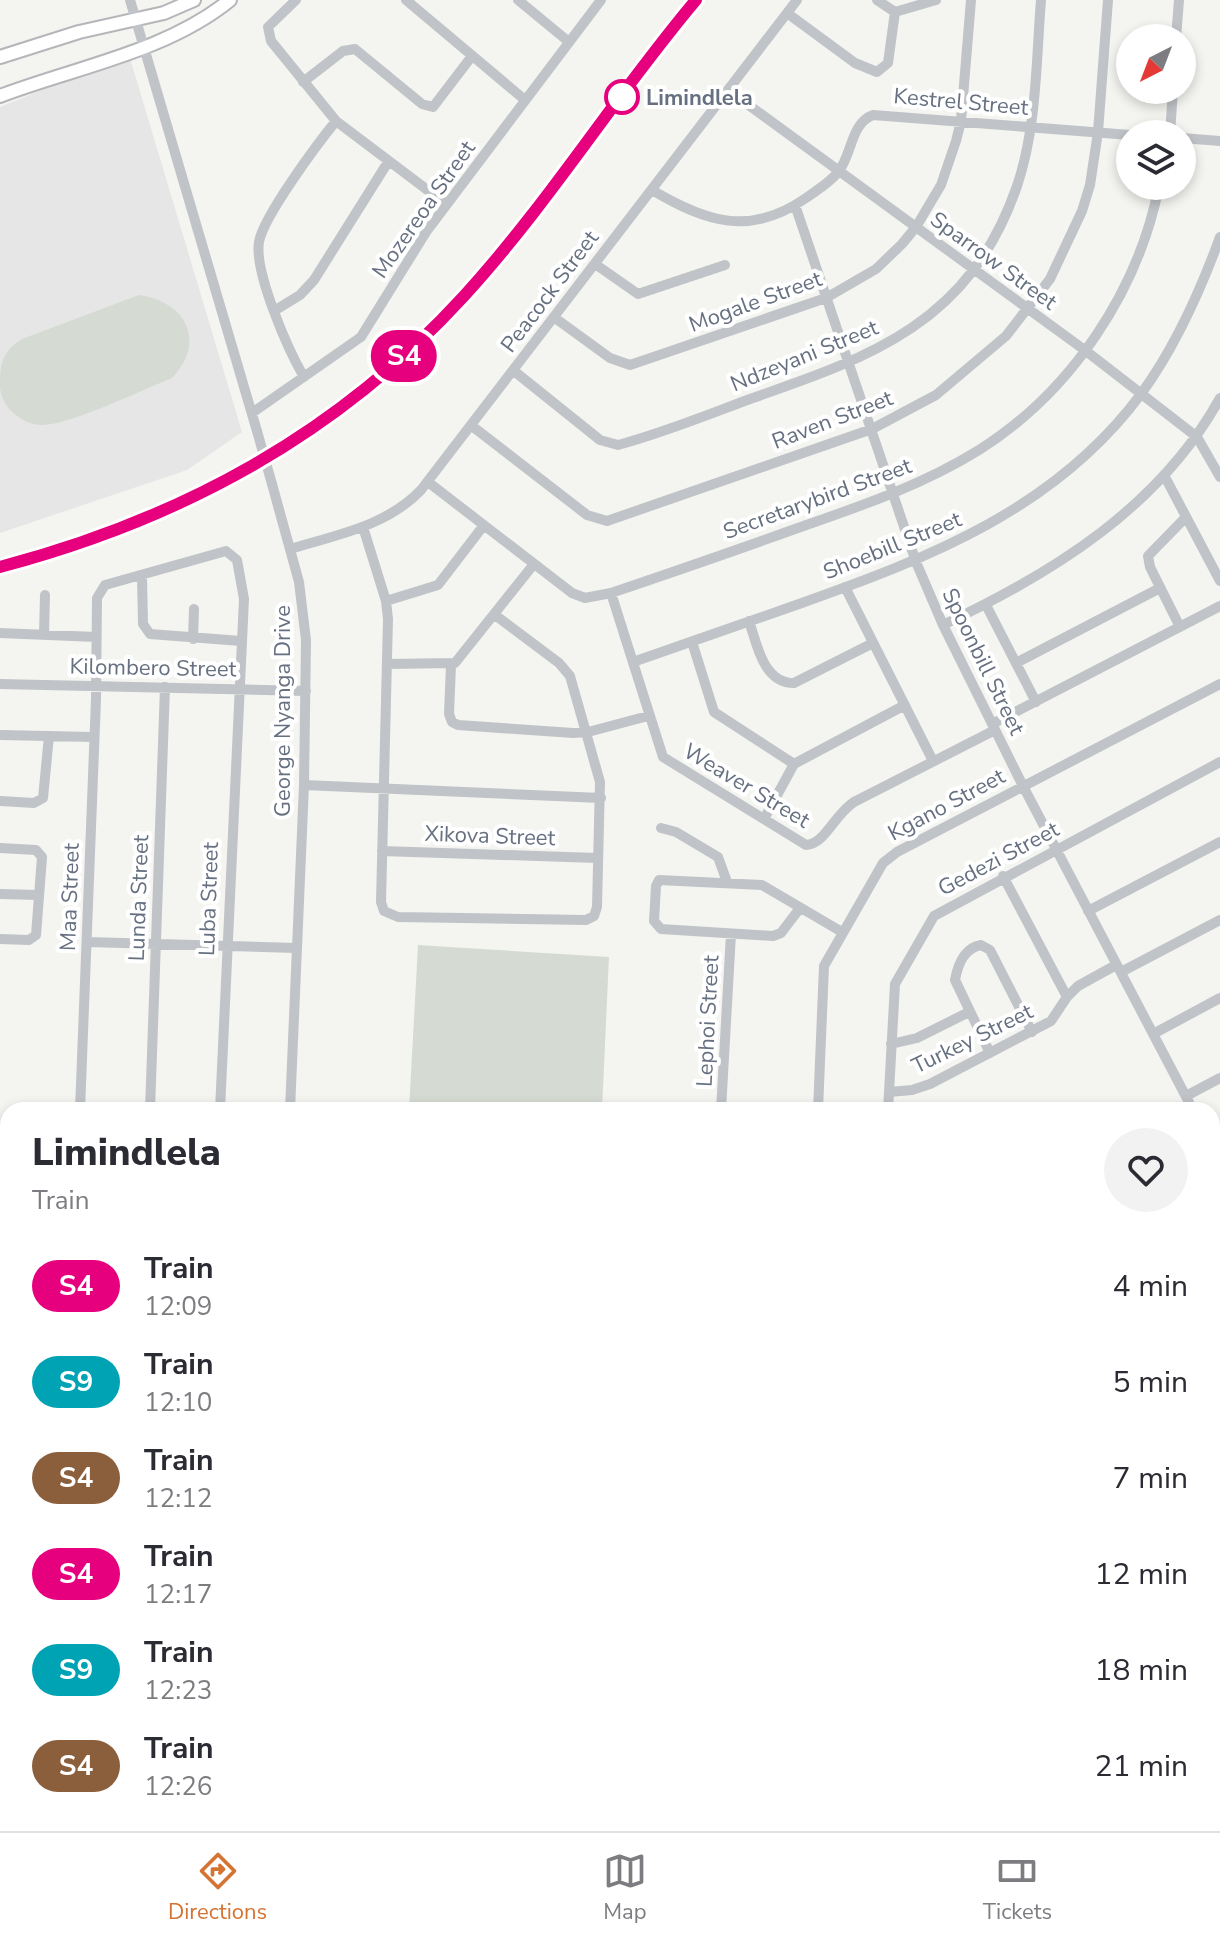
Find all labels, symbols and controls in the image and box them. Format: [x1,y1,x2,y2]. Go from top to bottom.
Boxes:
north arrow [1116,24,1196,104]
map controls [1116,24,1196,200]
marker: Limindlela [605,80,639,114]
street label: Kestrel Street [892,81,1030,123]
place label: Limindlela [646,83,753,113]
button: layers [1116,120,1196,200]
street label: Mozereoa Street [365,135,483,284]
street label: Sparrow Street [924,205,1063,317]
street label: Peacock Street [494,224,606,359]
street label: Mogale Street [685,264,826,340]
street label: Ndzeyani Street [726,313,883,399]
line badge: S4 [368,330,440,382]
text: S4 [387,337,421,375]
street label: Raven Street [768,383,897,457]
street label: Secretarybird Street [719,451,916,547]
street label: Shoebill Street [819,504,966,587]
street label: Spoonbill Street [935,583,1032,740]
street label: George Nyanga Drive [268,605,298,817]
street label: Kilombero Street [69,652,237,684]
street label: Weaver Street [678,736,816,836]
street label: Kgano Street [883,761,1010,848]
street label: Gedezi Street [933,814,1065,903]
street label: Xikova Street [424,819,556,853]
street label: Lunda Street [122,834,156,962]
street label: Luba Street [192,841,226,957]
street label: Maa Street [53,842,87,951]
street label: Lephoi Street [690,954,726,1088]
street label: Turkey Street [907,997,1038,1081]
text: Limindlela [32,1127,221,1178]
button: heart [1104,1128,1188,1212]
text: Train [32,1183,89,1218]
text: Train [144,1248,214,1289]
text: 4 min [1113,1266,1188,1307]
text: S4 [59,1267,93,1305]
text: 12:09 [144,1289,212,1324]
text: Train [144,1344,214,1385]
text: 5 min [1113,1362,1188,1403]
text: S9 [59,1363,93,1401]
text: 12:10 [144,1385,212,1420]
text: Train [144,1440,214,1481]
text: 7 min [1113,1458,1188,1499]
text: S4 [59,1459,93,1497]
text: 12:12 [144,1481,212,1516]
text: Train [144,1536,214,1577]
text: 12 min [1095,1554,1188,1595]
text: S4 [59,1555,93,1593]
text: 12:17 [144,1577,212,1612]
text: Train [144,1632,214,1673]
text: 18 min [1095,1650,1188,1691]
text: S9 [59,1651,93,1689]
text: 12:23 [144,1673,212,1708]
text: Train [144,1728,214,1769]
text: 21 min [1095,1746,1188,1787]
text: S4 [59,1747,93,1785]
text: 12:26 [144,1769,212,1804]
tab: Directions [168,1849,267,1927]
tab: Map [603,1849,647,1927]
tab: Tickets [983,1849,1052,1927]

